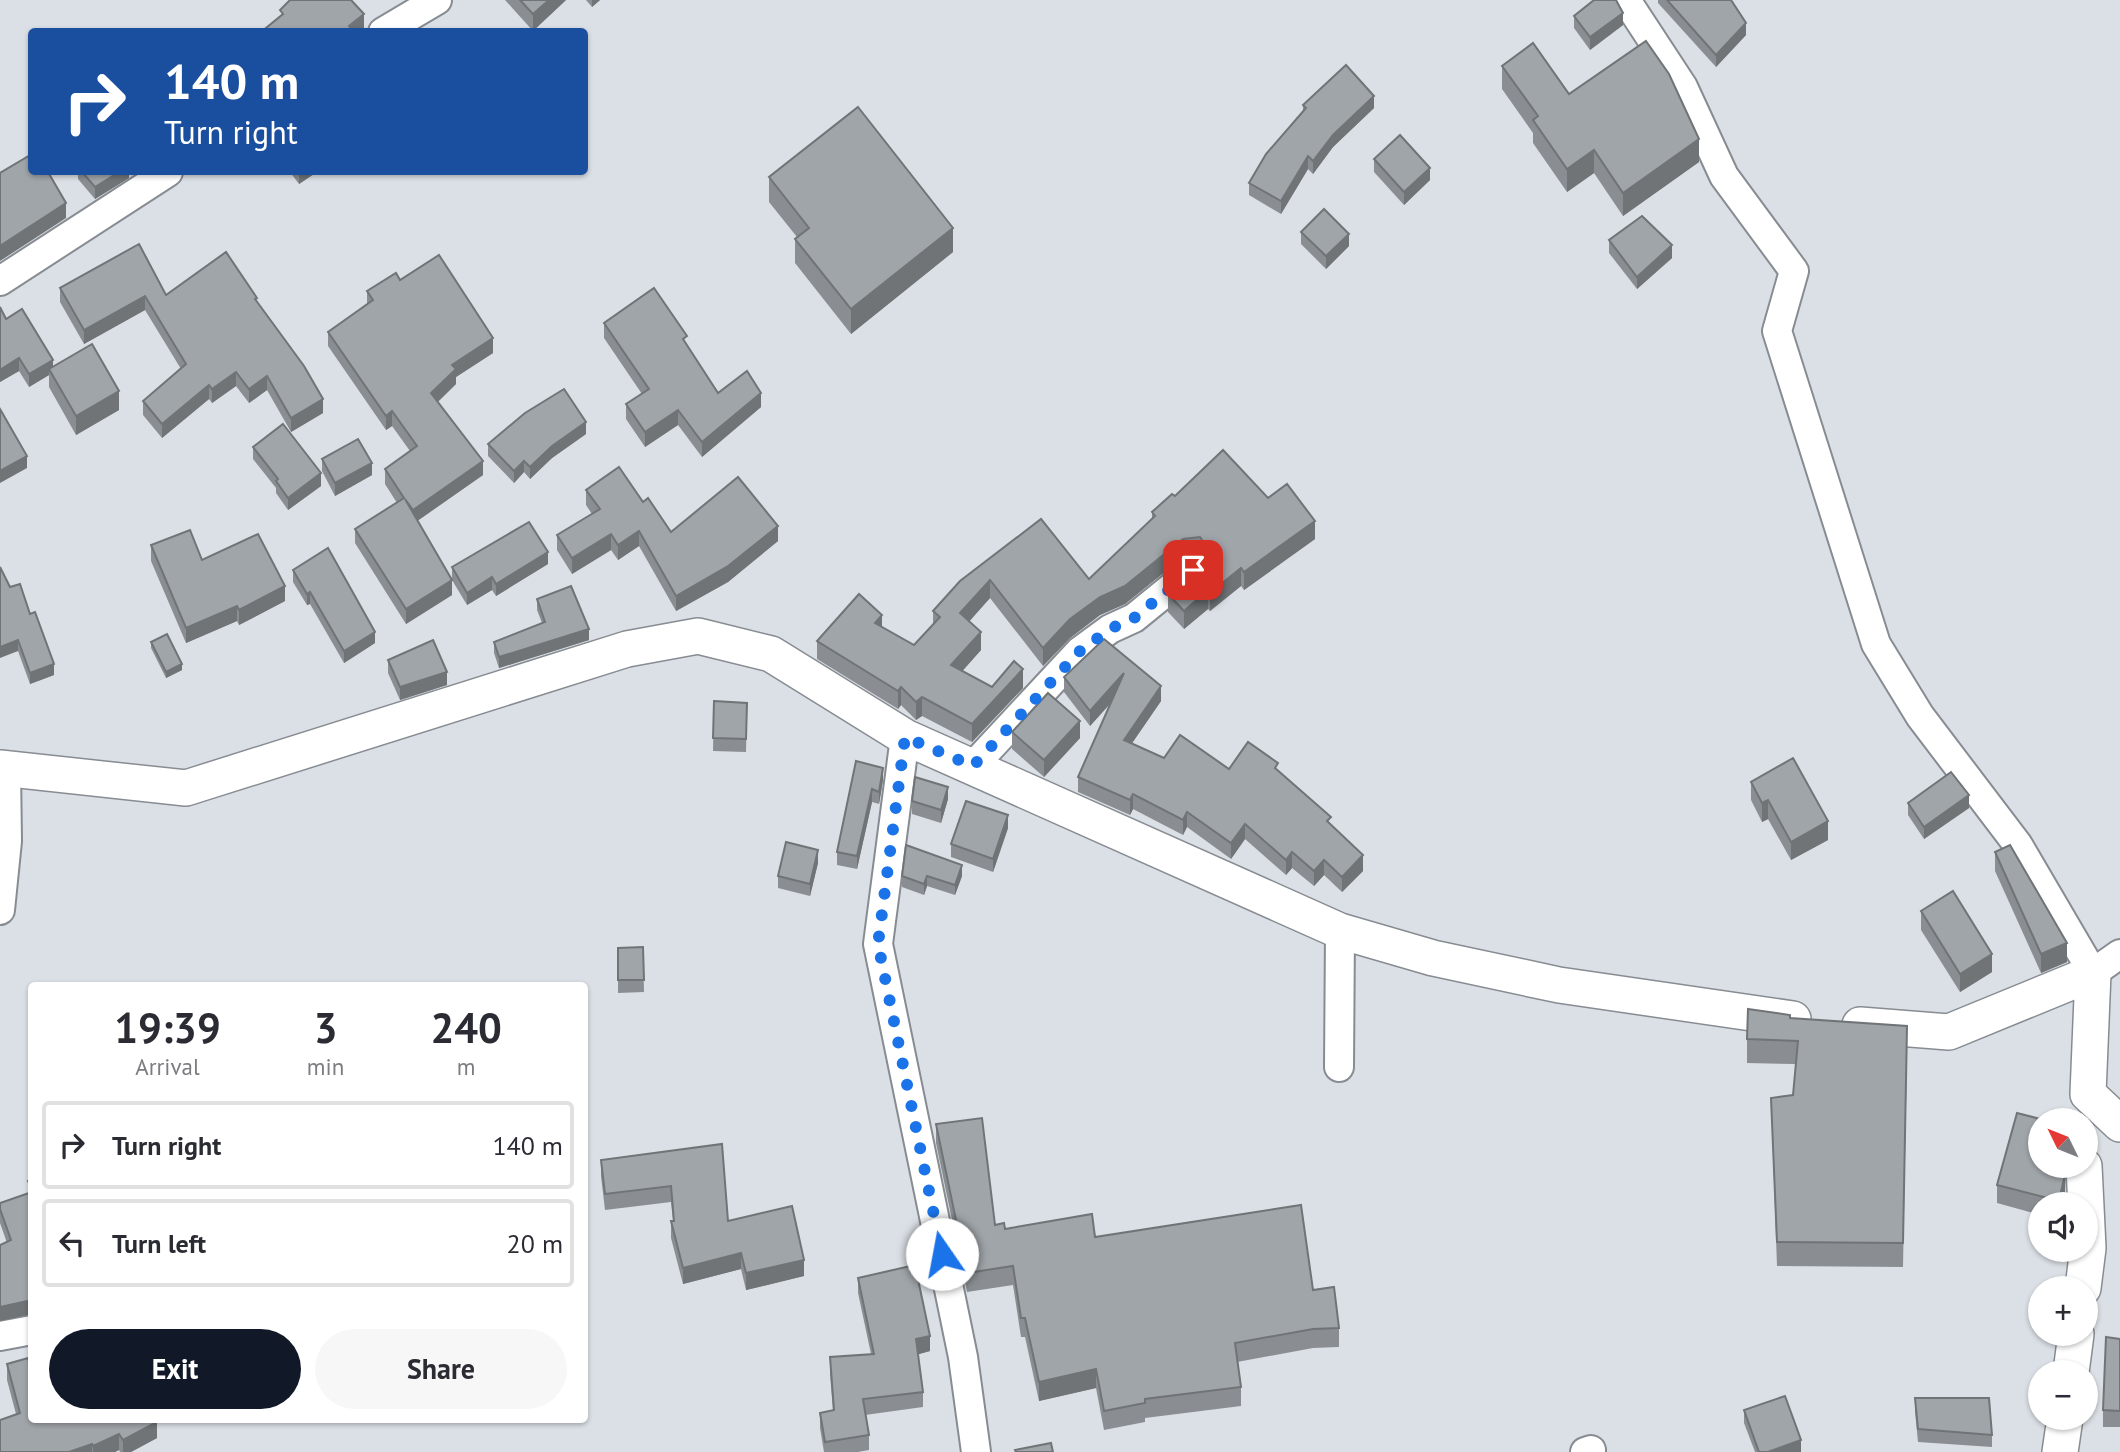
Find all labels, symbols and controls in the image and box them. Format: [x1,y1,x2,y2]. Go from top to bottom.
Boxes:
text: 140 m [164,49,299,113]
icon: right [49,56,140,147]
text: Turn right [164,111,298,153]
pin [1163,540,1223,600]
icon: arrive [1174,551,1212,589]
text: 19:39 [114,1000,221,1055]
text: 3 [314,1000,337,1055]
text: 240 [430,1000,502,1055]
text: Arrival [135,1052,200,1081]
text: min [307,1052,344,1081]
text: m [457,1052,475,1081]
north arrow [2028,1108,2098,1178]
map controls [2028,1108,2098,1430]
icon: right [53,1126,91,1164]
text: Turn right [112,1129,221,1162]
text: 140 m [492,1129,563,1162]
button: sound [2028,1192,2098,1262]
position arrow [905,1217,979,1291]
icon: left [53,1224,91,1262]
text: Turn left [112,1227,206,1260]
text: 20 m [507,1227,563,1260]
button: + [2028,1276,2098,1346]
button: Exit [49,1329,301,1409]
button: Share [315,1329,567,1409]
button: − [2028,1360,2098,1430]

